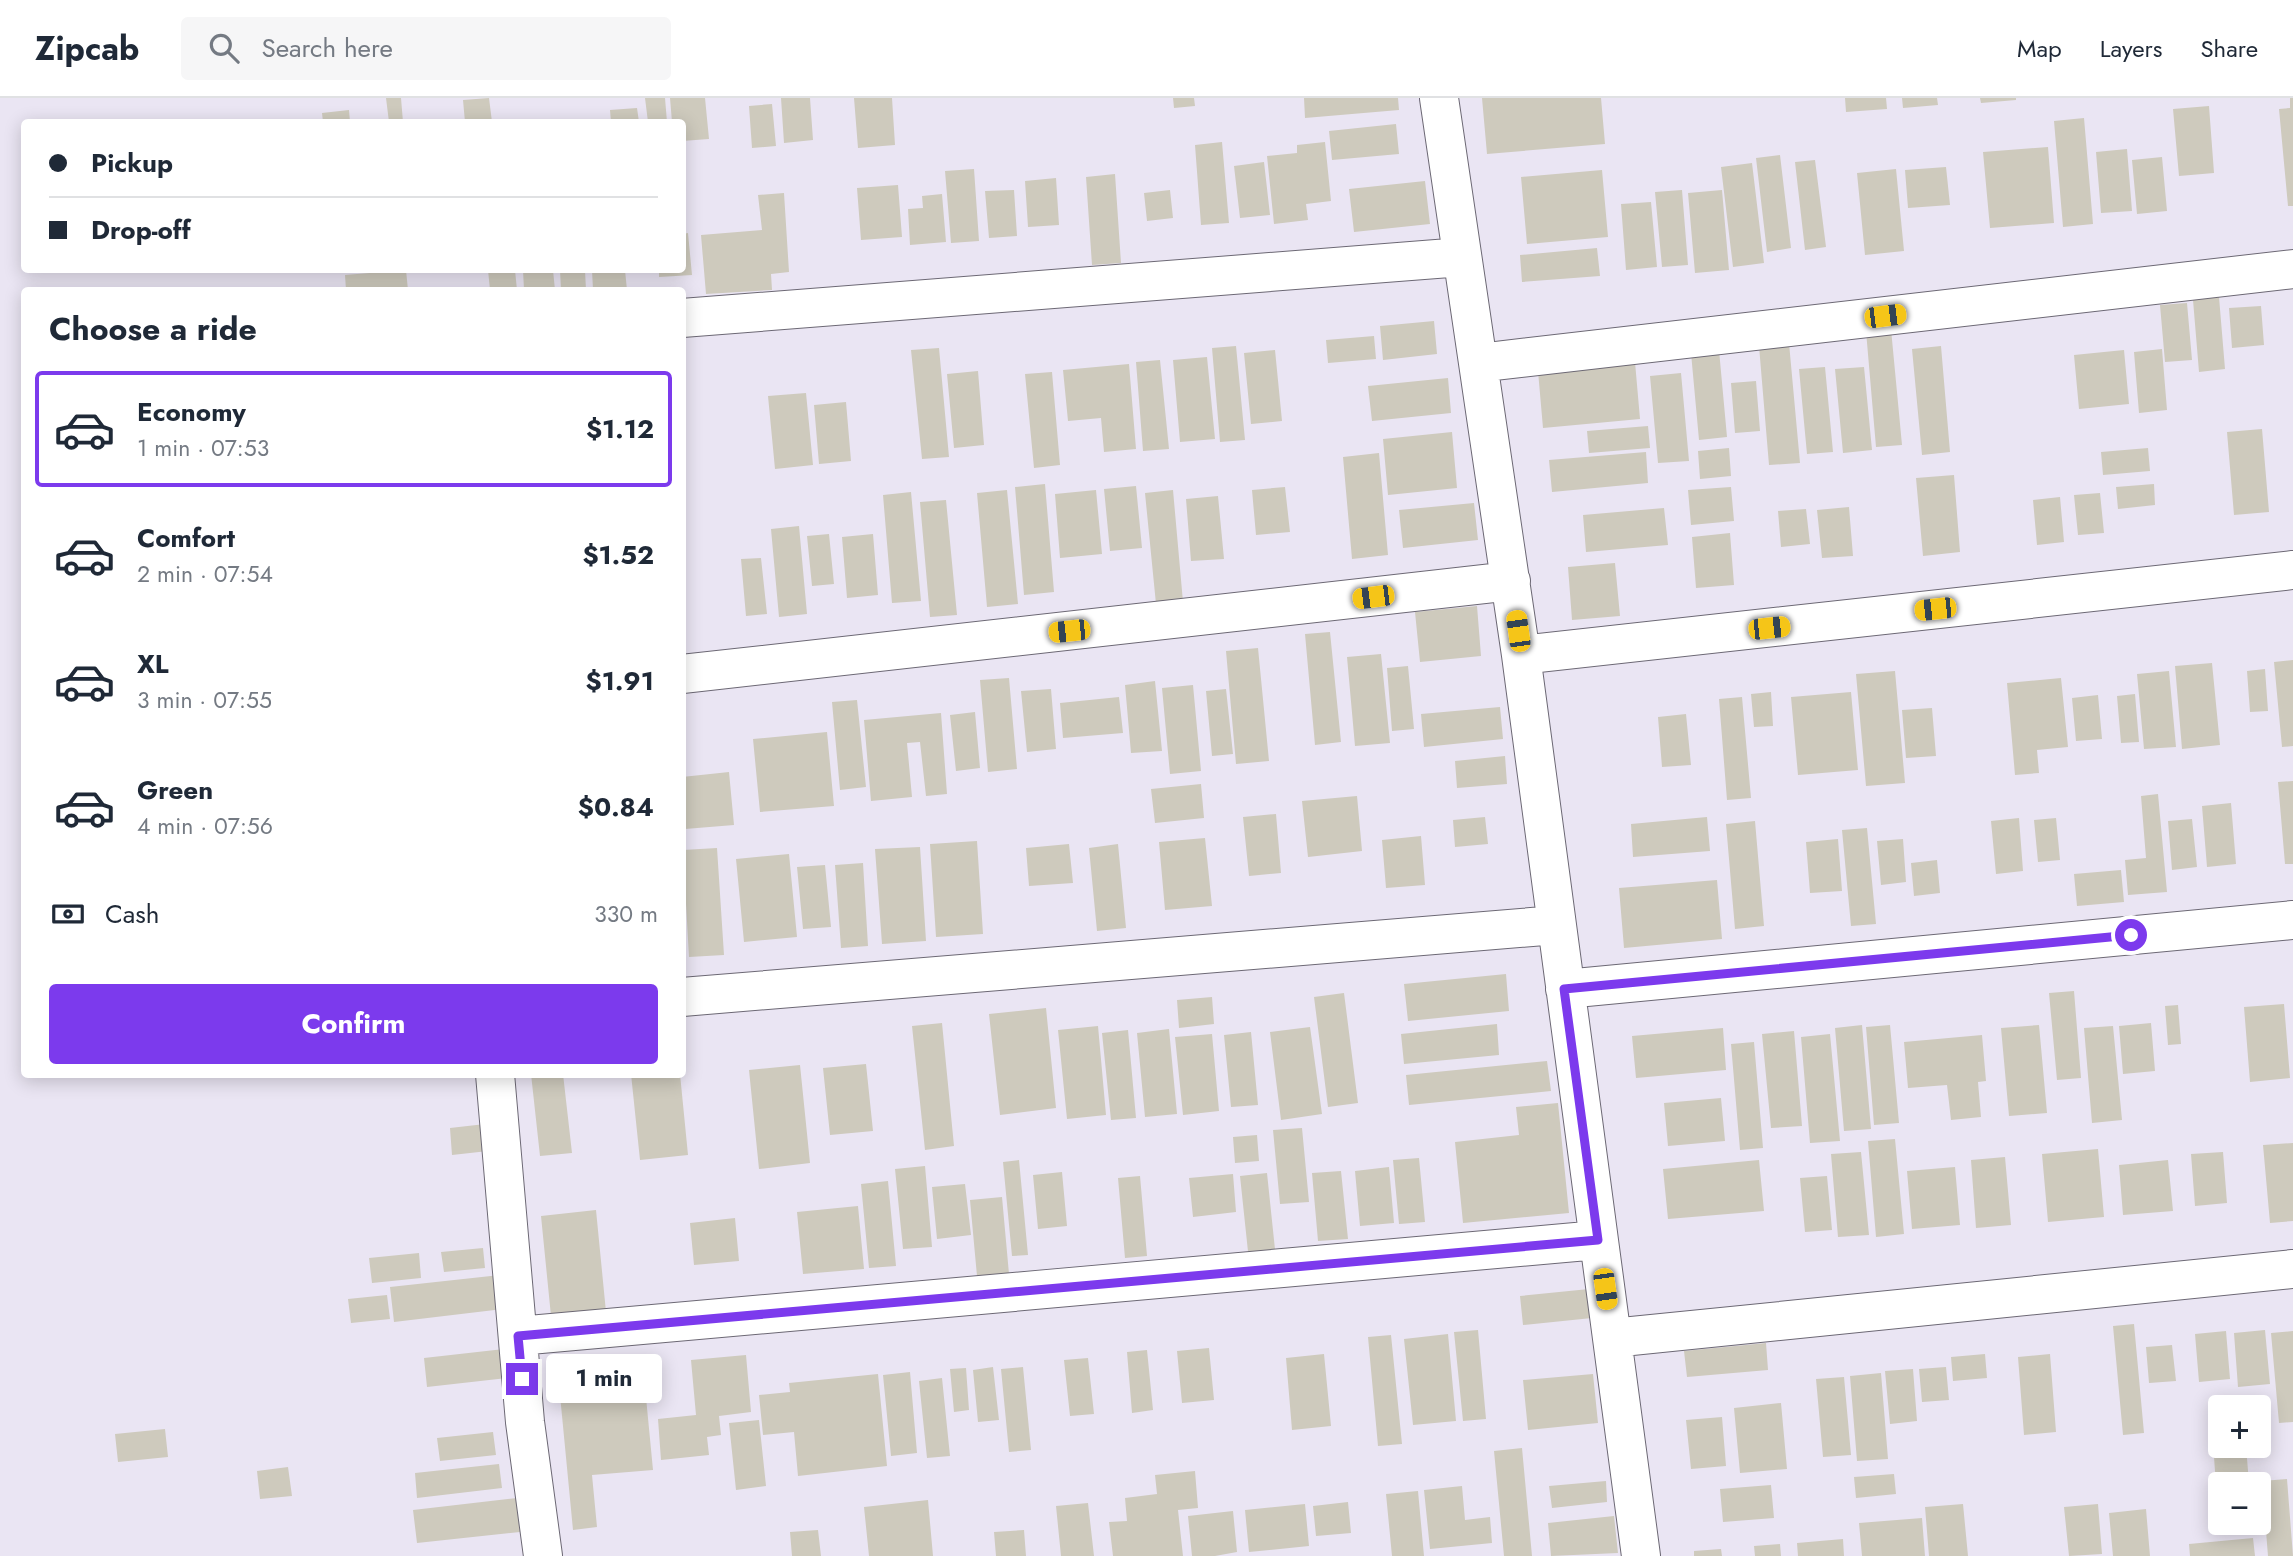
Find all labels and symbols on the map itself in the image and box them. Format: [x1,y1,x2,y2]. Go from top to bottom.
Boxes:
car [1863,303,1908,329]
car [1351,584,1396,610]
car [1914,596,1957,622]
car [1505,609,1532,653]
car [1748,615,1791,641]
car [1048,618,1091,644]
route start [2115,919,2147,951]
car [1592,1267,1619,1311]
callout: 1 min [546,1354,662,1404]
route end [506,1363,538,1395]

